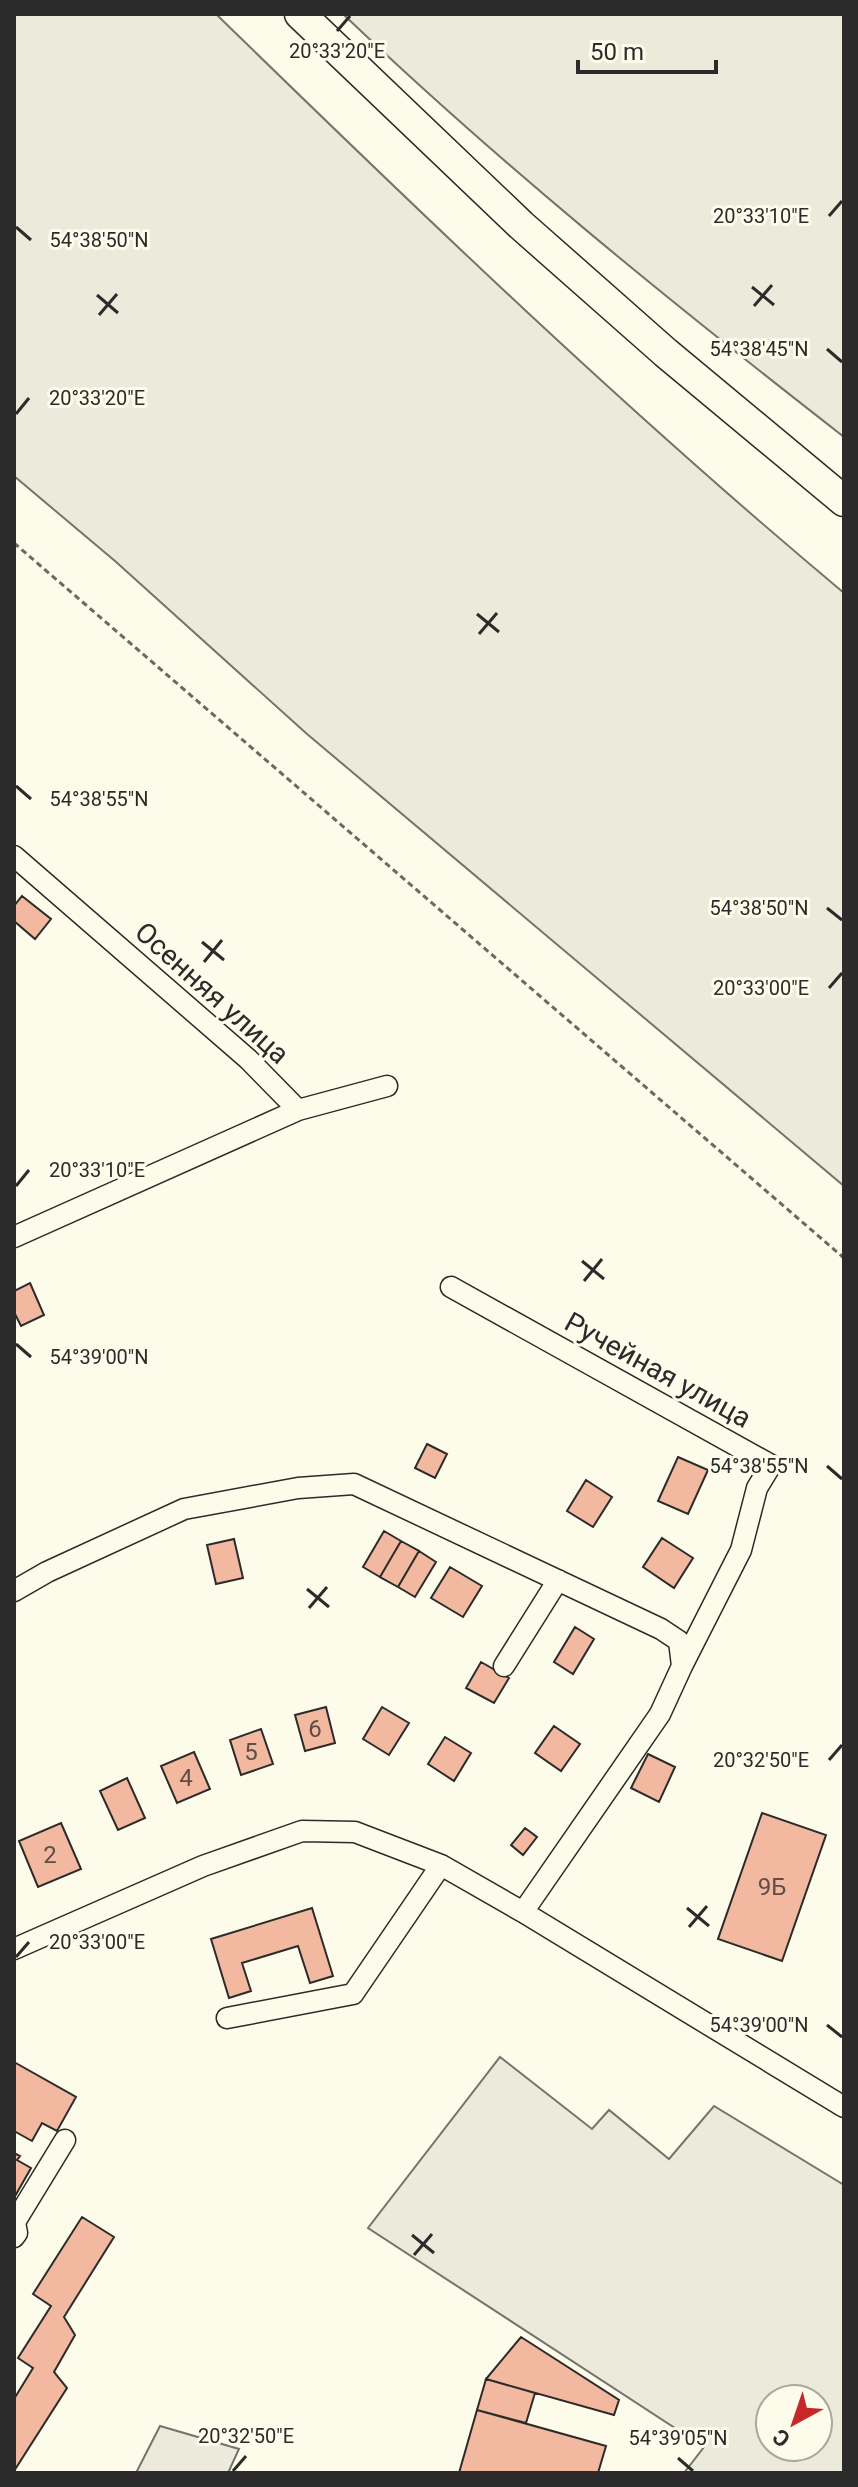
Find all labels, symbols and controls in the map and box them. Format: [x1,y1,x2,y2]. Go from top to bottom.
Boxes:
scale bar [578,24,716,74]
text: 50 m [590,38,644,66]
text: 20°33'20"E [289,39,385,63]
text: 20°33'10"E [713,204,809,228]
text: 54°38'50"N [49,228,149,252]
text: 54°38'45"N [709,337,809,361]
text: 20°33'20"E [49,386,145,410]
text: 54°38'55"N [49,787,149,811]
text: 54°38'50"N [709,896,809,920]
street label: Осенняя улица [128,915,296,1071]
text: 20°33'00"E [713,976,809,1000]
text: 20°33'10"E [49,1158,145,1182]
street label: Ручейная улица [559,1305,757,1435]
text: 54°39'00"N [49,1345,149,1369]
text: 54°38'55"N [709,1454,809,1478]
house number: 6 [308,1715,322,1743]
house number: 5 [244,1738,258,1766]
text: 20°32'50"E [713,1748,809,1772]
house number: 4 [179,1764,193,1792]
house number: 2 [43,1841,57,1869]
house number: 9Б [758,1873,786,1901]
text: 20°33'00"E [49,1930,145,1954]
text: 54°39'00"N [709,2013,809,2037]
north arrow [754,2383,834,2463]
text: 20°32'50"E [198,2424,294,2448]
text: С [768,2424,795,2452]
text: 54°39'05"N [628,2426,728,2450]

